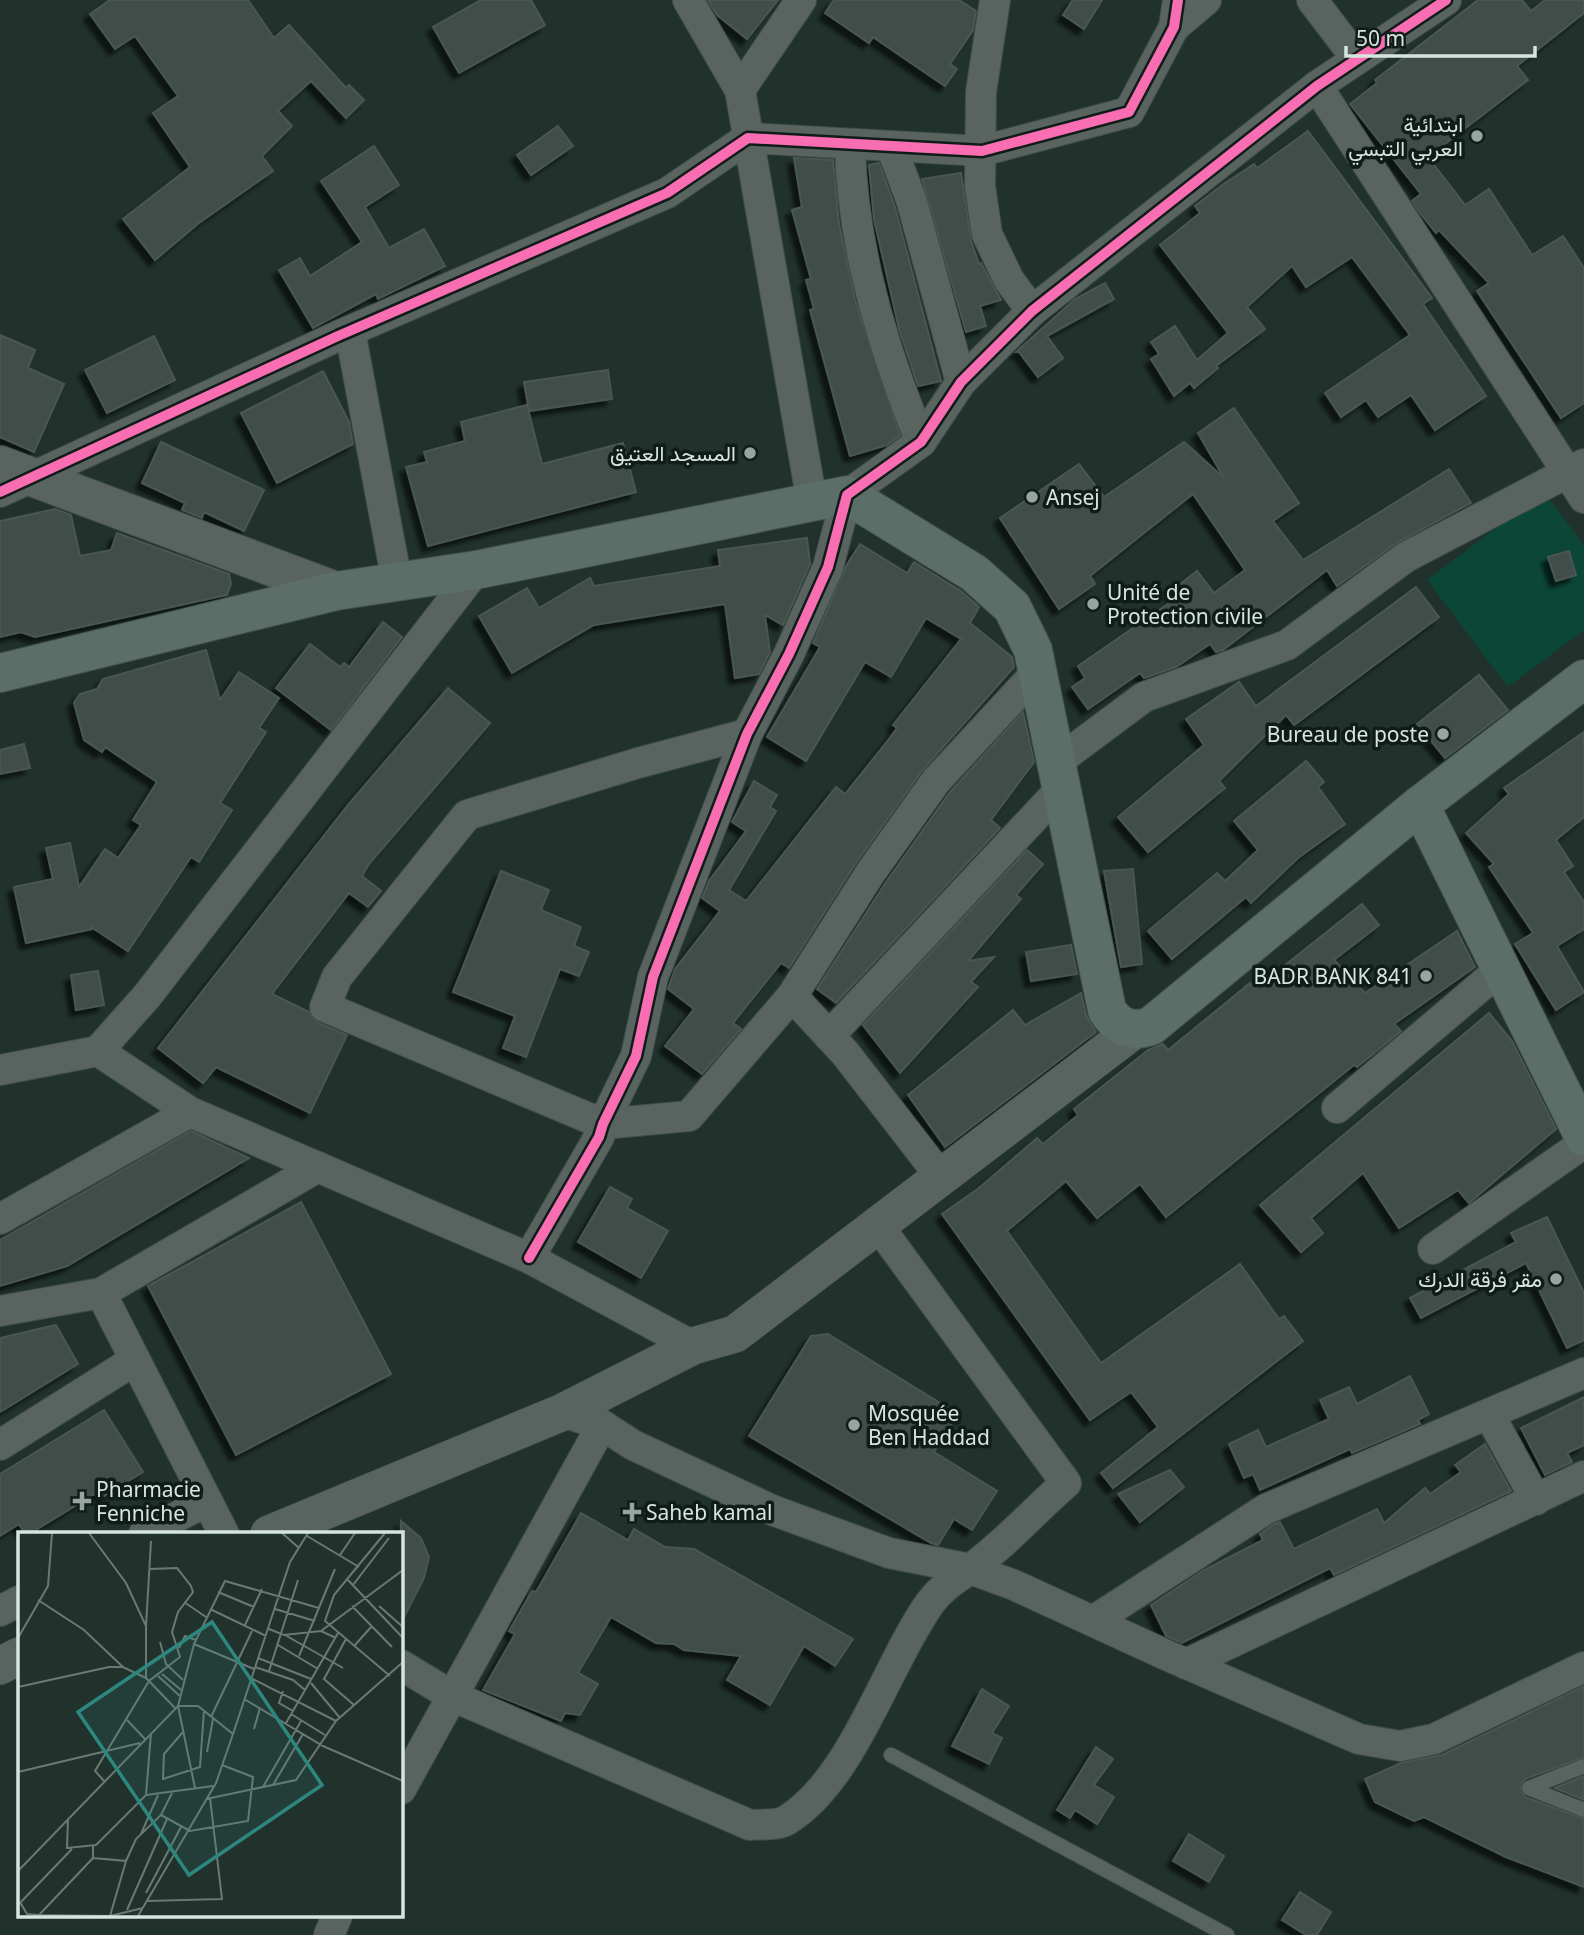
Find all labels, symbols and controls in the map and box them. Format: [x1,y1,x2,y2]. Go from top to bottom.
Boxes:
scale bar [1346,14,1535,58]
text: 50 m [1356,24,1405,52]
place label: ابتدائية العربي التبسي [1348,110,1463,166]
marker: ابتدائية العربي التبسي [1469,128,1485,144]
place label: المسجد العتيق [610,439,736,467]
marker: المسجد العتيق [742,445,758,461]
place label: Ansej [1046,483,1100,511]
marker: Ansej [1024,489,1040,505]
place label: Unité de Protection civile [1107,578,1263,630]
marker: Unité de Protection civile [1085,596,1101,612]
place label: Bureau de poste [1267,720,1429,748]
marker: Bureau de poste [1435,726,1451,742]
place label: BADR BANK 841 [1254,962,1412,990]
marker: BADR BANK 841 [1418,968,1434,984]
place label: مقر فرقة الدرك [1418,1265,1542,1293]
marker: مقر فرقة الدرك [1548,1271,1564,1287]
place label: Mosquée Ben Haddad [868,1399,990,1451]
marker: Mosquée Ben Haddad [846,1417,862,1433]
place label: Pharmacie Fenniche [96,1475,201,1527]
marker: Pharmacie Fenniche [74,1493,90,1509]
place label: Saheb kamal [646,1498,772,1526]
marker: Saheb kamal [624,1504,640,1520]
inset map [18,1532,402,1918]

